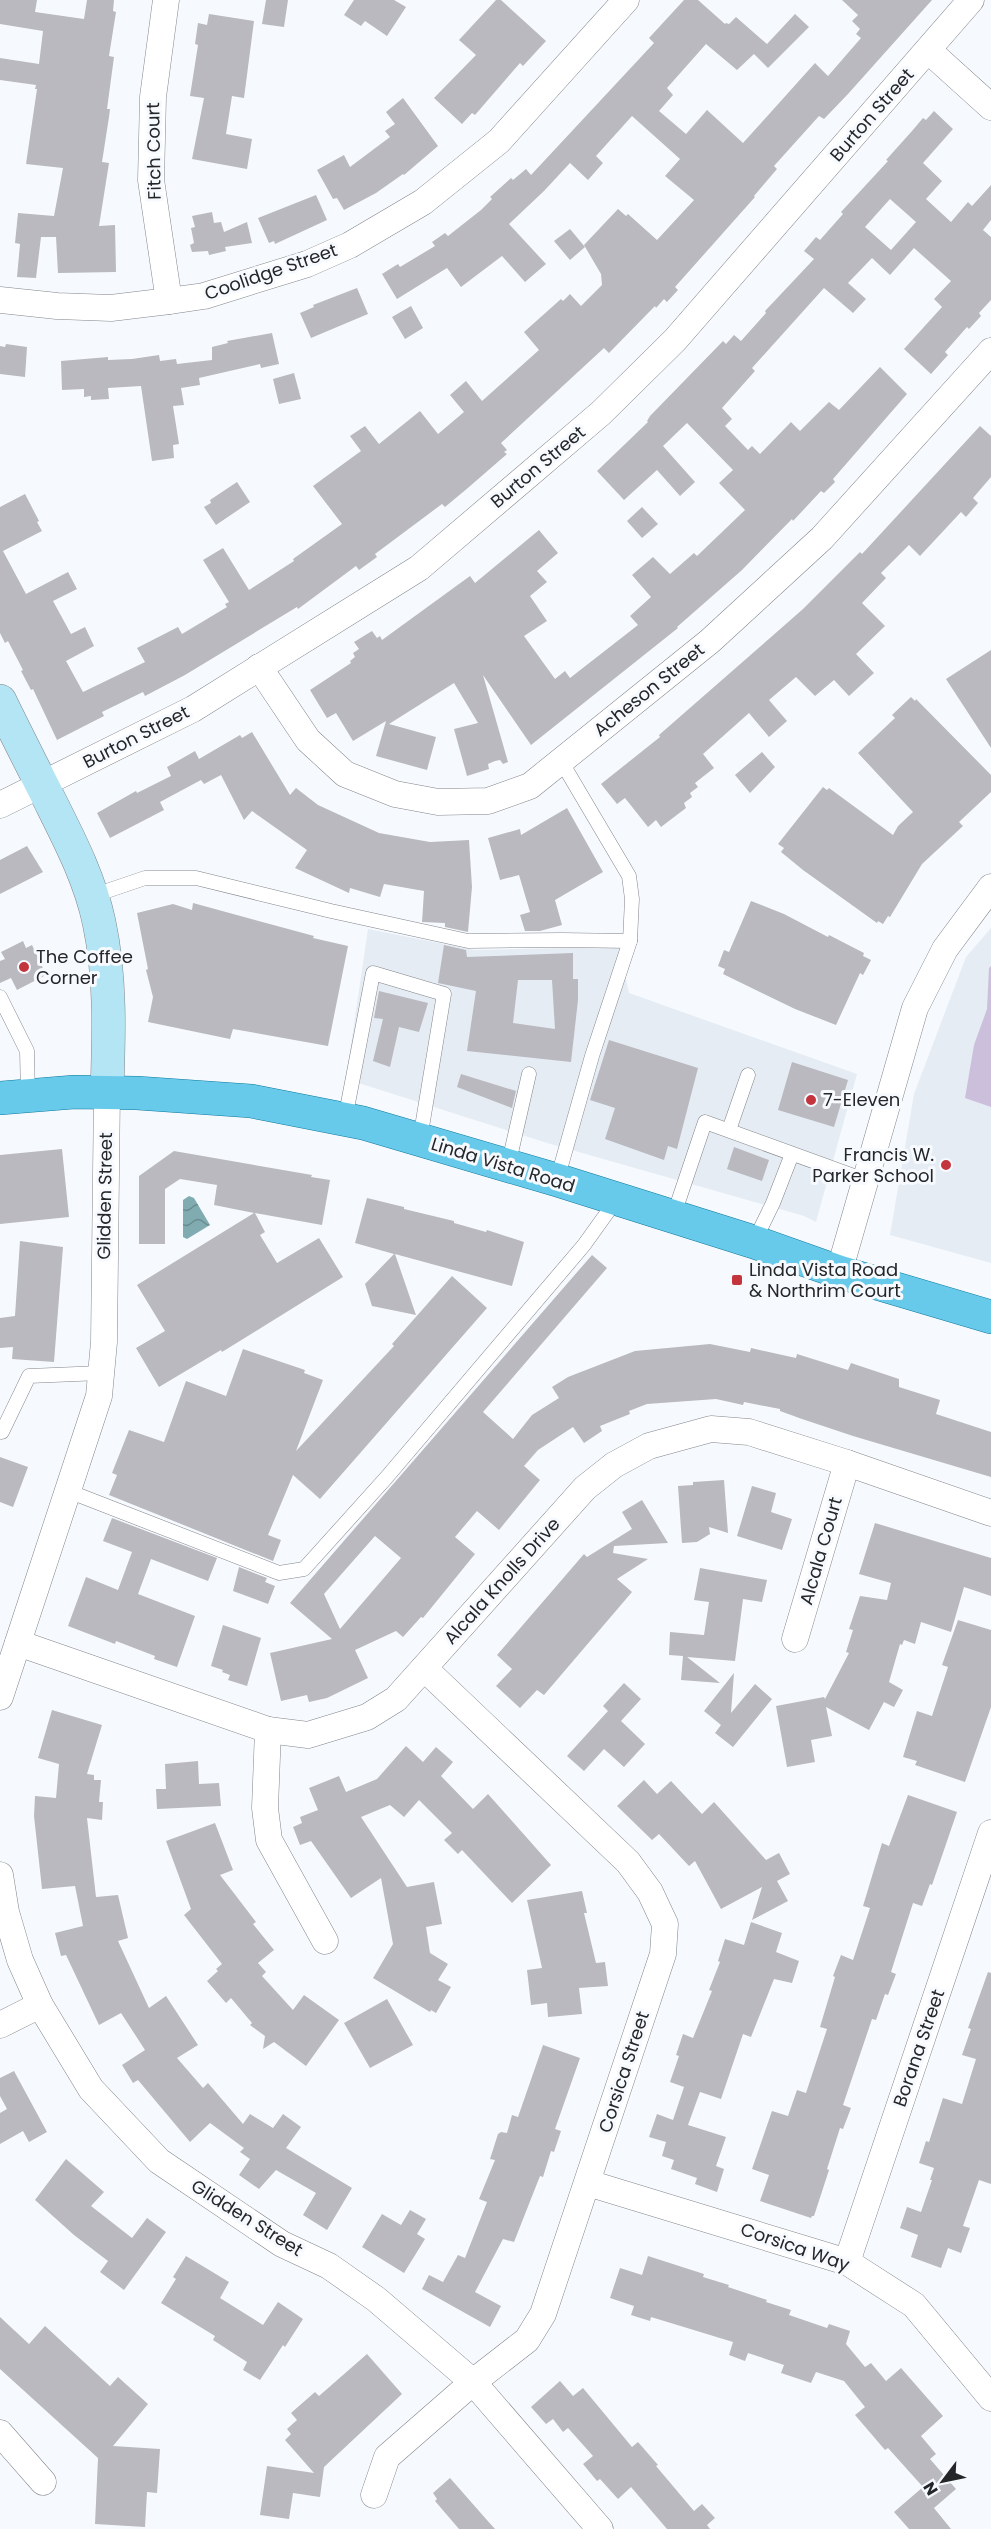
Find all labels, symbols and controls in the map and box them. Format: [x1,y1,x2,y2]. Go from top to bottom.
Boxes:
street label: Burton Street [824,63,919,167]
street label: Fitch Court [140,102,167,200]
street label: Coolidge Street [201,237,341,306]
street label: Burton Street [485,420,590,514]
street label: Acheson Street [588,637,709,742]
street label: Burton Street [78,699,193,774]
place label: The Coffee Corner [36,944,133,990]
marker: The Coffee Corner [17,960,31,974]
place label: 7-Eleven [823,1087,900,1112]
marker: 7-Eleven [804,1093,818,1107]
street label: Linda Vista Road [428,1131,578,1198]
street label: Glidden Street [91,1132,118,1260]
place label: Francis W. Parker School [812,1142,934,1188]
marker: Francis W. Parker School [939,1158,953,1172]
place label: Linda Vista Road & Northrim Court [749,1257,901,1303]
marker: Linda Vista Road & Northrim Court [730,1273,744,1287]
street label: Alcala Court [793,1494,848,1608]
street label: Alcala Knolls Drive [438,1512,565,1650]
street label: Borana Street [887,1986,950,2110]
street label: Corsica Street [592,2008,655,2136]
street label: Glidden Street [187,2173,308,2262]
street label: Corsica Way [737,2216,853,2277]
north arrow [913,2451,973,2511]
text: N [918,2477,944,2500]

